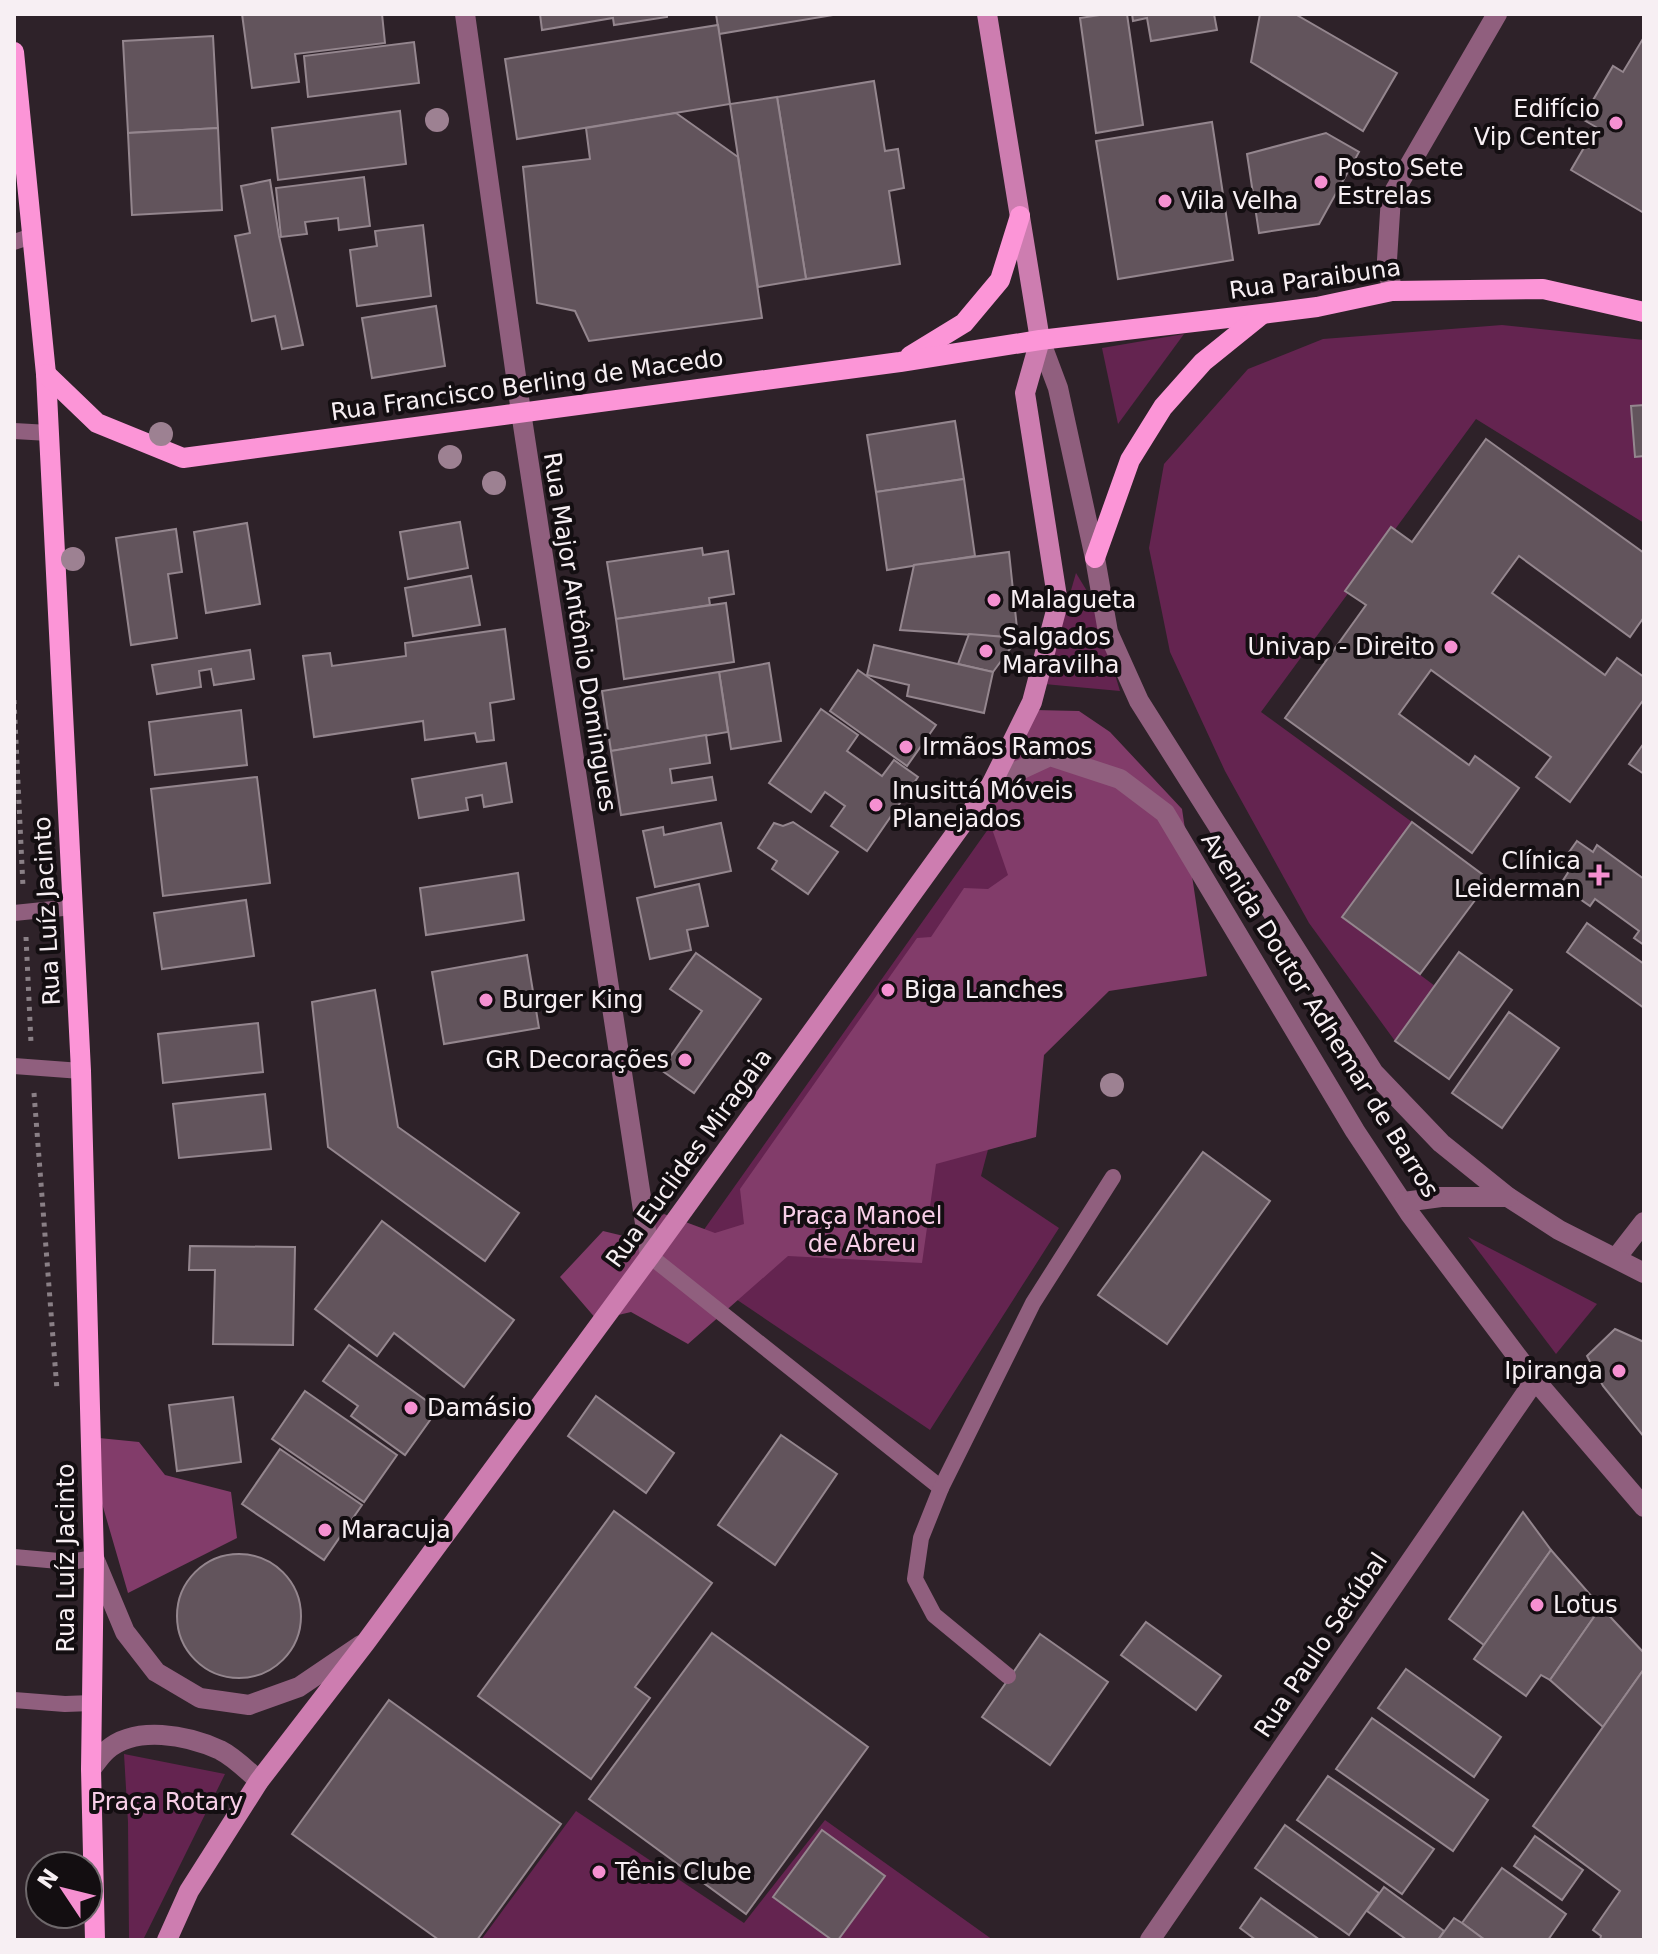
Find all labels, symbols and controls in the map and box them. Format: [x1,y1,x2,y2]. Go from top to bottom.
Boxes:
place label: Edifício Vip Center [1474,95,1600,151]
marker: Edifício Vip Center [1607,114,1625,132]
place label: Posto Sete Estrelas [1337,154,1464,210]
marker: Posto Sete Estrelas [1312,173,1330,191]
place label: Vila Velha [1181,187,1298,215]
marker: Vila Velha [1156,192,1174,210]
street label: Rua Paraibuna [1227,253,1403,305]
street label: Rua Francisco Berling de Macedo [329,344,725,426]
street label: Rua Major Antônio Domingues [538,450,622,814]
place label: Malagueta [1010,586,1136,614]
marker: Malagueta [985,591,1003,609]
place label: Salgados Maravilha [1002,623,1119,679]
place label: Univap - Direito [1247,633,1435,661]
marker: Univap - Direito [1442,638,1460,656]
marker: Salgados Maravilha [977,642,995,660]
place label: Irmãos Ramos [922,733,1093,761]
marker: Irmãos Ramos [897,738,915,756]
place label: Inusittá Móveis Planejados [892,777,1073,833]
marker: Inusittá Móveis Planejados [867,796,885,814]
street label: Rua Luíz Jacinto [28,816,66,1006]
street label: Avenida Doutor Adhemar de Barros [1196,827,1444,1203]
place label: Clínica Leiderman [1454,847,1581,903]
marker: Clínica Leiderman [1588,864,1610,886]
place label: Biga Lanches [904,976,1064,1004]
marker: Biga Lanches [879,981,897,999]
place label: Burger King [502,986,643,1014]
marker: Burger King [477,991,495,1009]
street label: Rua Euclides Miragaia [600,1043,778,1273]
place label: GR Decorações [485,1046,669,1074]
marker: GR Decorações [676,1051,694,1069]
park label: Praça Manoel de Abreu [782,1202,942,1258]
place label: Ipiranga [1504,1357,1603,1385]
marker: Ipiranga [1610,1362,1628,1380]
place label: Damásio [427,1394,532,1422]
marker: Damásio [402,1399,420,1417]
street label: Rua Luíz Jacinto [52,1463,80,1653]
place label: Maracuja [341,1516,451,1544]
marker: Maracuja [316,1521,334,1539]
street label: Rua Paulo Setúbal [1249,1547,1393,1743]
place label: Lotus [1553,1591,1618,1619]
marker: Lotus [1528,1596,1546,1614]
park label: Praça Rotary [91,1788,243,1816]
north arrow [24,1850,104,1930]
place label: Tênis Clube [614,1858,752,1886]
marker: Tênis Clube [590,1863,608,1881]
text: N [33,1864,64,1894]

